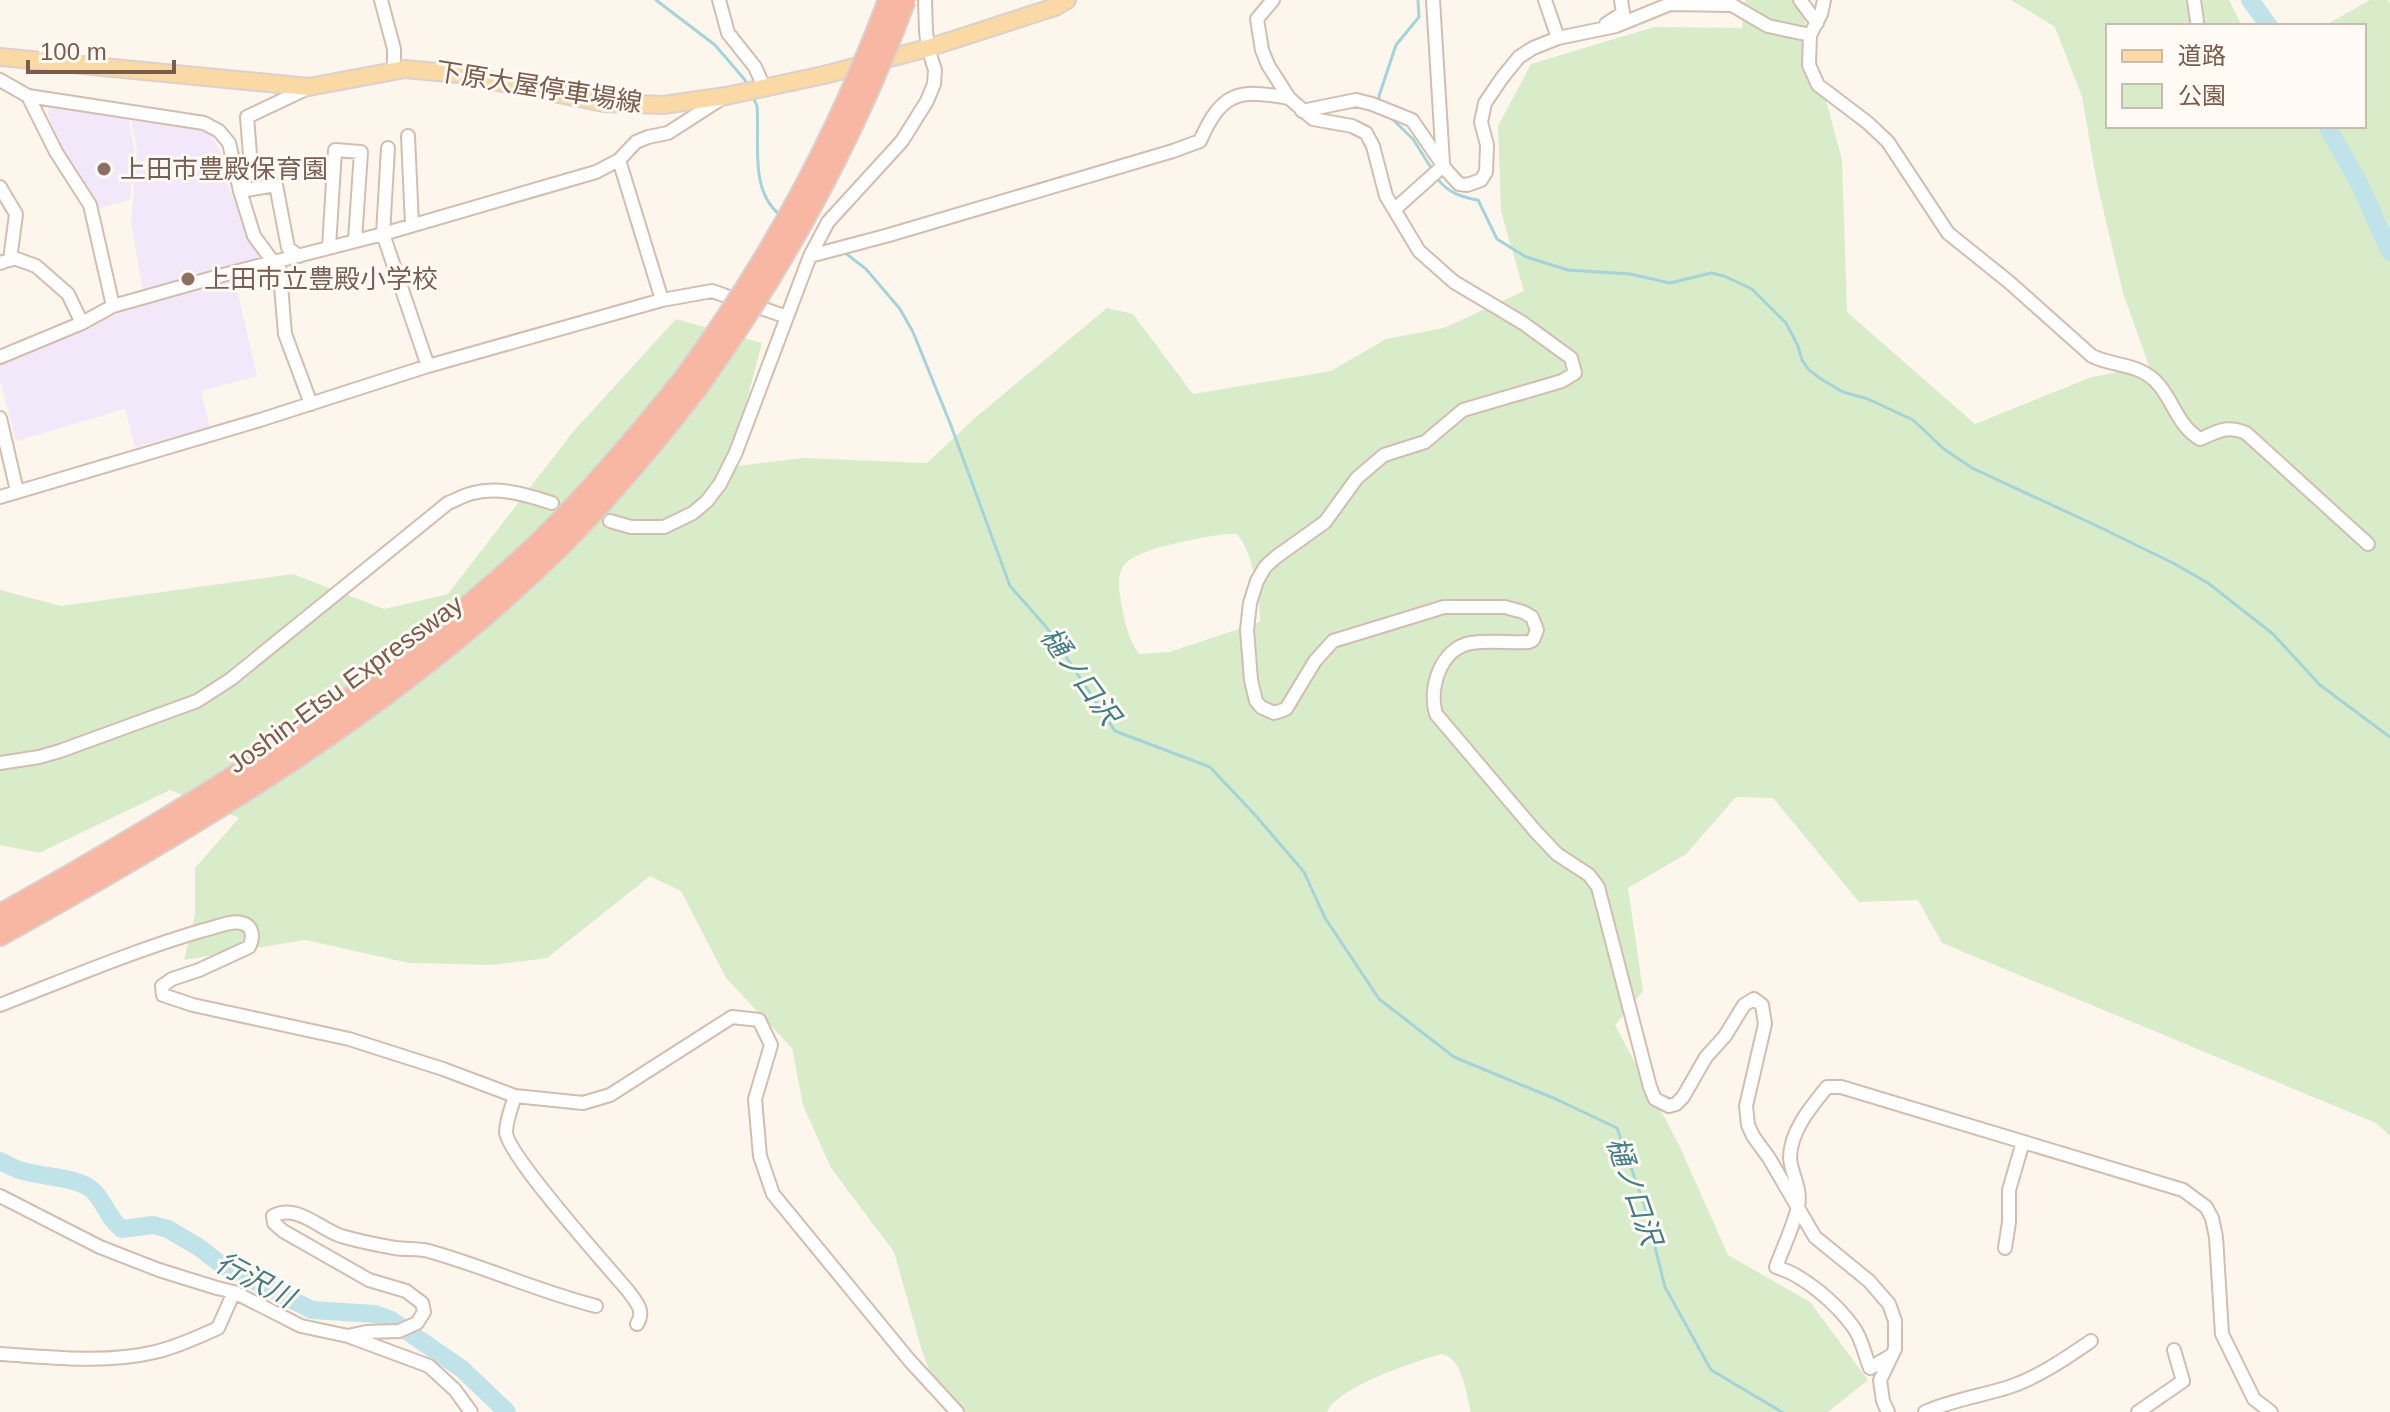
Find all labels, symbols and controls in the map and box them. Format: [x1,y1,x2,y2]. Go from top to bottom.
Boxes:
scale bar [28,24,174,74]
legend [2106,24,2366,128]
text: 100 m [40,38,107,65]
text: 道路 [2178,42,2226,69]
street label: 下原大屋停車場線 [434,56,644,118]
text: 公園 [2178,82,2226,109]
place label: 上田市豊殿保育園 [120,154,328,184]
marker: 上田市豊殿保育園 [95,160,113,178]
place label: 上田市立豊殿小学校 [204,264,438,294]
marker: 上田市立豊殿小学校 [179,270,197,288]
street label: Joshin-Etsu Expressway [222,589,468,779]
water label: 樋ノ口沢 [1035,622,1128,734]
water label: 樋ノ口沢 [1601,1133,1668,1253]
water label: 行沢川 [211,1247,302,1315]

